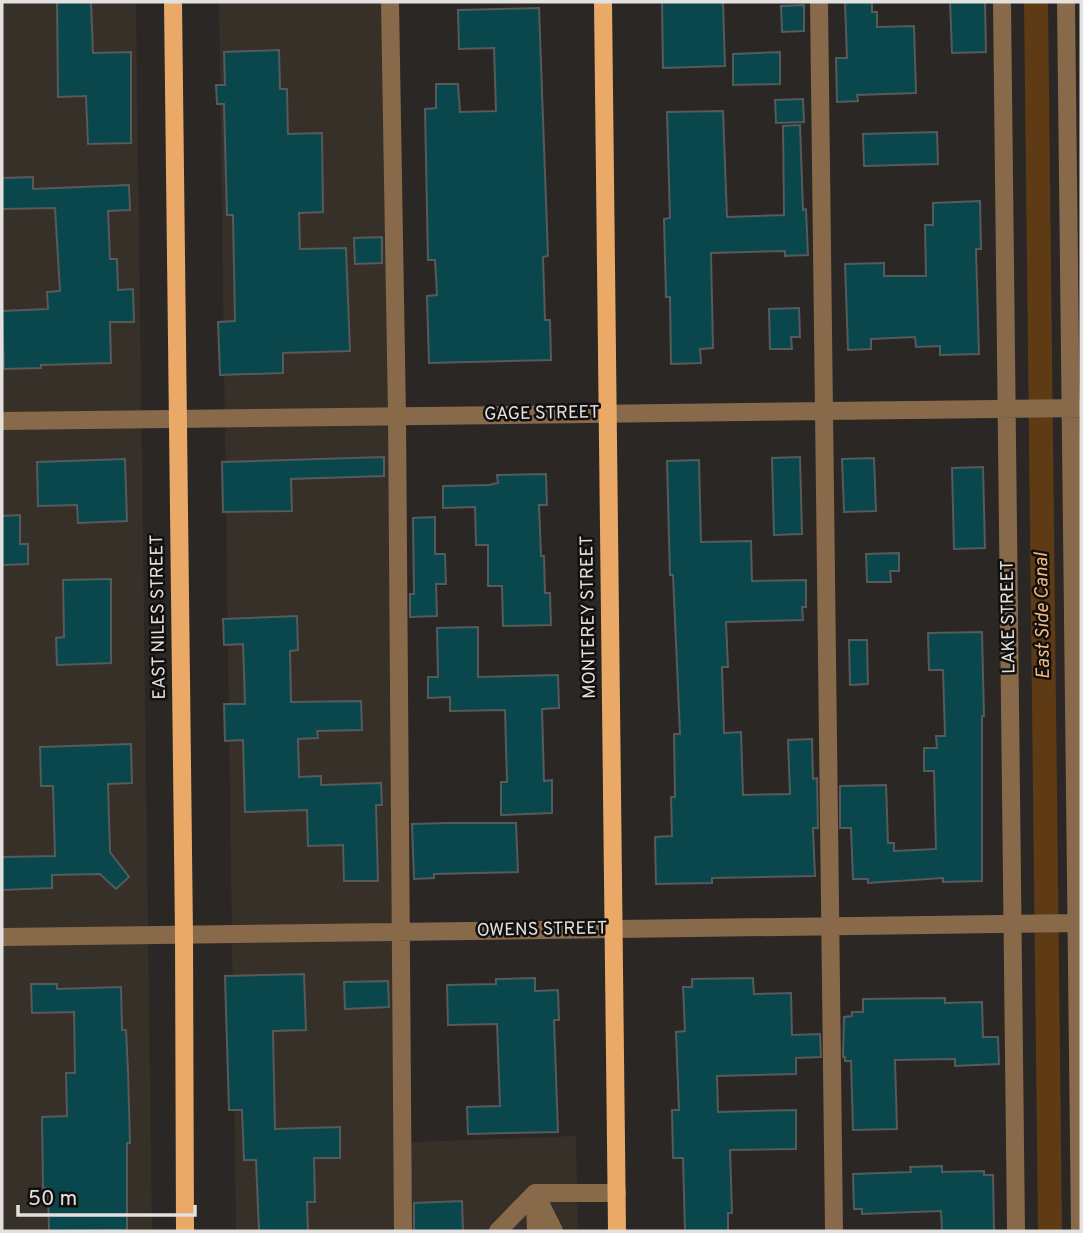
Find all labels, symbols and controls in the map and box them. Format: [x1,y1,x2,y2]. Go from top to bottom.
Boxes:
street label: GAGE STREET [484,401,600,427]
street label: EAST NILES STREET [146,534,172,700]
street label: MONTEREY STREET [576,535,602,699]
water label: East Side Canal [1030,551,1056,680]
street label: LAKE STREET [997,560,1021,674]
street label: OWENS STREET [476,917,608,943]
scale bar [18,1174,194,1218]
text: 50 m [28,1186,77,1213]

